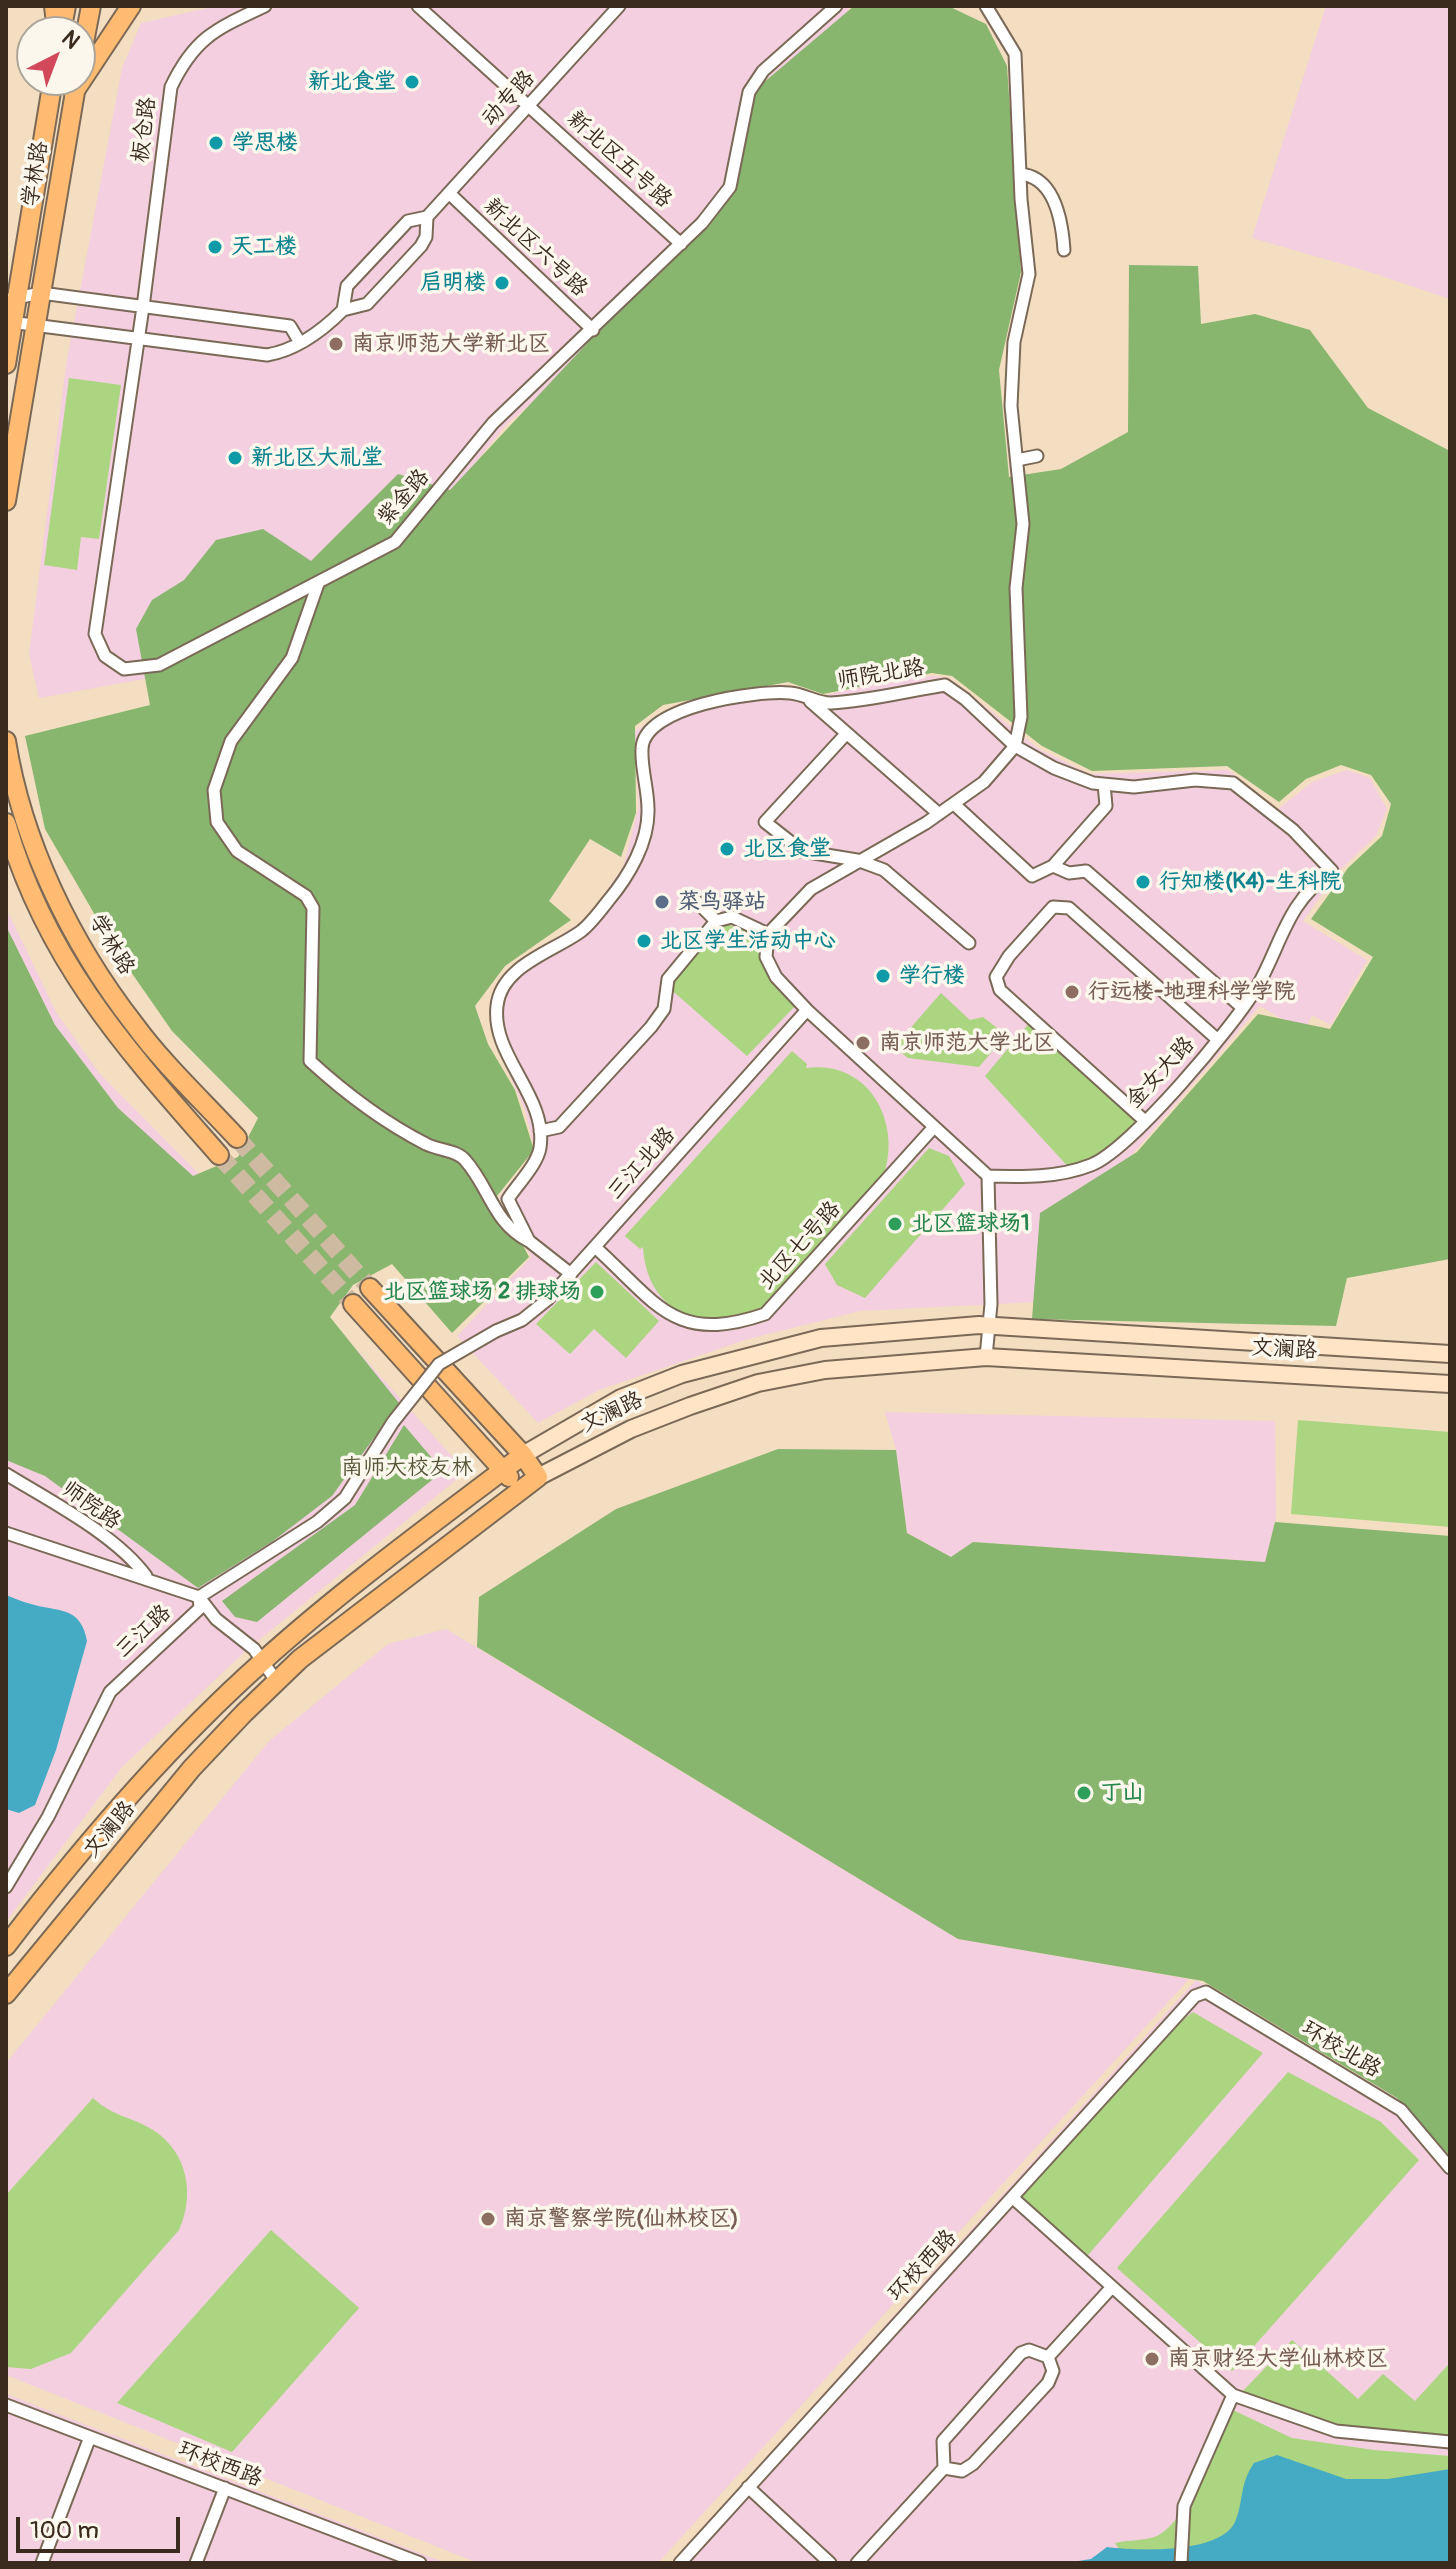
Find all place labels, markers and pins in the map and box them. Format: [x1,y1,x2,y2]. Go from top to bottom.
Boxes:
place label: 新北食堂 [308,69,396,95]
marker: 新北食堂 [403,73,421,91]
place label: 学思楼 [232,130,298,156]
marker: 学思楼 [207,134,225,152]
place label: 天工楼 [231,234,297,260]
marker: 天工楼 [206,238,224,256]
place label: 启明楼 [420,270,486,296]
marker: 启明楼 [493,274,511,292]
place label: 南京师范大学新北区 [352,331,550,357]
marker: 南京师范大学新北区 [327,335,345,353]
place label: 新北区大礼堂 [251,445,383,471]
marker: 新北区大礼堂 [226,449,244,467]
place label: 北区食堂 [743,836,831,862]
marker: 北区食堂 [718,840,736,858]
place label: 行知楼(K4)-生科院 [1159,869,1341,895]
marker: 行知楼(K4)-生科院 [1134,873,1152,891]
place label: 菜鸟驿站 [678,889,766,915]
marker: 菜鸟驿站 [653,893,671,911]
place label: 北区学生活动中心 [660,928,836,954]
marker: 北区学生活动中心 [635,932,653,950]
place label: 学行楼 [899,963,965,989]
marker: 学行楼 [874,967,892,985]
place label: 行远楼-地理科学学院 [1088,979,1295,1005]
marker: 行远楼-地理科学学院 [1063,983,1081,1001]
place label: 南京师范大学北区 [879,1030,1055,1056]
marker: 南京师范大学北区 [854,1034,872,1052]
place label: 北区篮球场1 [911,1211,1030,1237]
marker: 北区篮球场1 [886,1215,904,1233]
place label: 北区篮球场 2 排球场 [383,1279,581,1305]
marker: 北区篮球场 2 排球场 [588,1283,606,1301]
place label: 丁山 [1100,1780,1144,1806]
marker: 丁山 [1075,1784,1093,1802]
place label: 南京警察学院(仙林校区) [504,2206,739,2232]
marker: 南京警察学院(仙林校区) [479,2210,497,2228]
place label: 南京财经大学仙林校区 [1168,2346,1388,2372]
marker: 南京财经大学仙林校区 [1143,2350,1161,2368]

